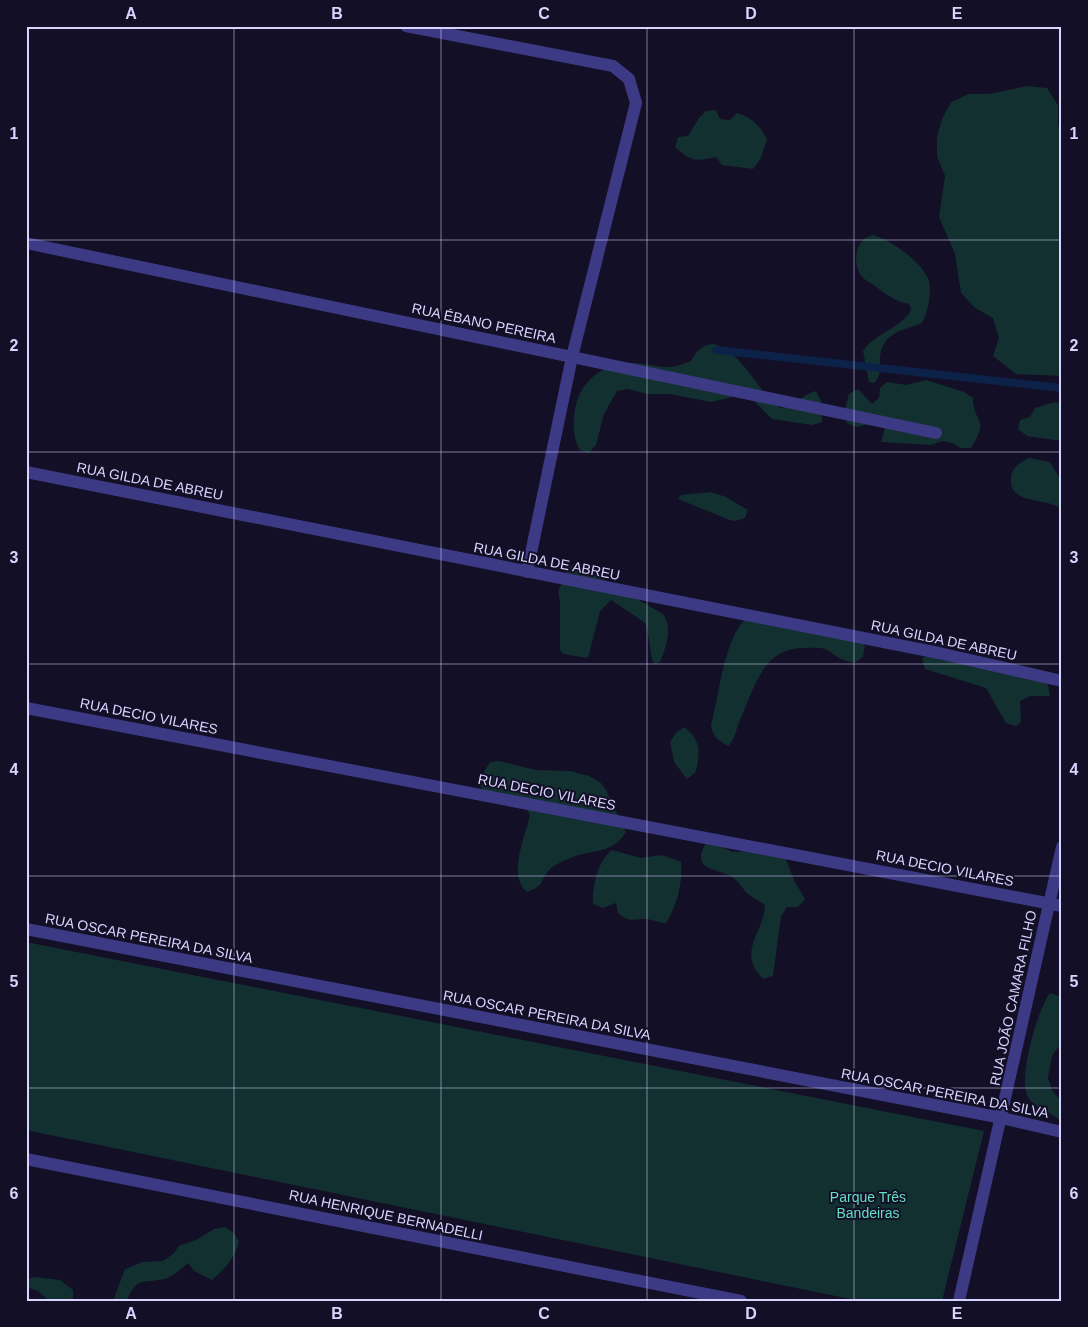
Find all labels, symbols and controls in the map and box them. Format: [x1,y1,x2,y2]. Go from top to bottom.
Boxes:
text: A [125,5,137,22]
text: B [331,5,343,22]
text: C [538,5,550,22]
text: D [745,5,757,22]
text: E [952,5,963,22]
text: 1 [10,125,19,142]
text: 1 [1070,125,1079,142]
street label: RUA ÉBANO PEREIRA [410,300,558,346]
text: 2 [10,337,19,354]
text: 2 [1070,337,1079,354]
street label: RUA GILDA DE ABREU [76,459,224,503]
street label: RUA GILDA DE ABREU [473,539,621,583]
text: 3 [10,549,19,566]
text: 3 [1070,549,1079,566]
street label: RUA GILDA DE ABREU [870,617,1018,663]
street label: RUA DECIO VILARES [79,695,219,737]
text: 4 [10,761,19,778]
text: 4 [1070,761,1079,778]
street label: RUA DECIO VILARES [477,771,617,813]
street label: RUA DECIO VILARES [875,847,1015,889]
street label: RUA JOÃO CAMARA FILHO [987,909,1039,1087]
street label: RUA OSCAR PEREIRA DA SILVA [44,910,255,966]
text: 5 [10,973,19,990]
text: 5 [1070,973,1079,990]
street label: RUA OSCAR PEREIRA DA SILVA [442,987,653,1043]
street label: RUA OSCAR PEREIRA DA SILVA [840,1065,1051,1121]
text: 6 [10,1185,19,1202]
text: 6 [1070,1185,1079,1202]
street label: RUA HENRIQUE BERNADELLI [288,1187,484,1243]
park label: Parque Três Bandeiras [830,1189,906,1221]
text: A [125,1305,137,1322]
text: B [331,1305,343,1322]
text: C [538,1305,550,1322]
text: D [745,1305,757,1322]
text: E [952,1305,963,1322]

